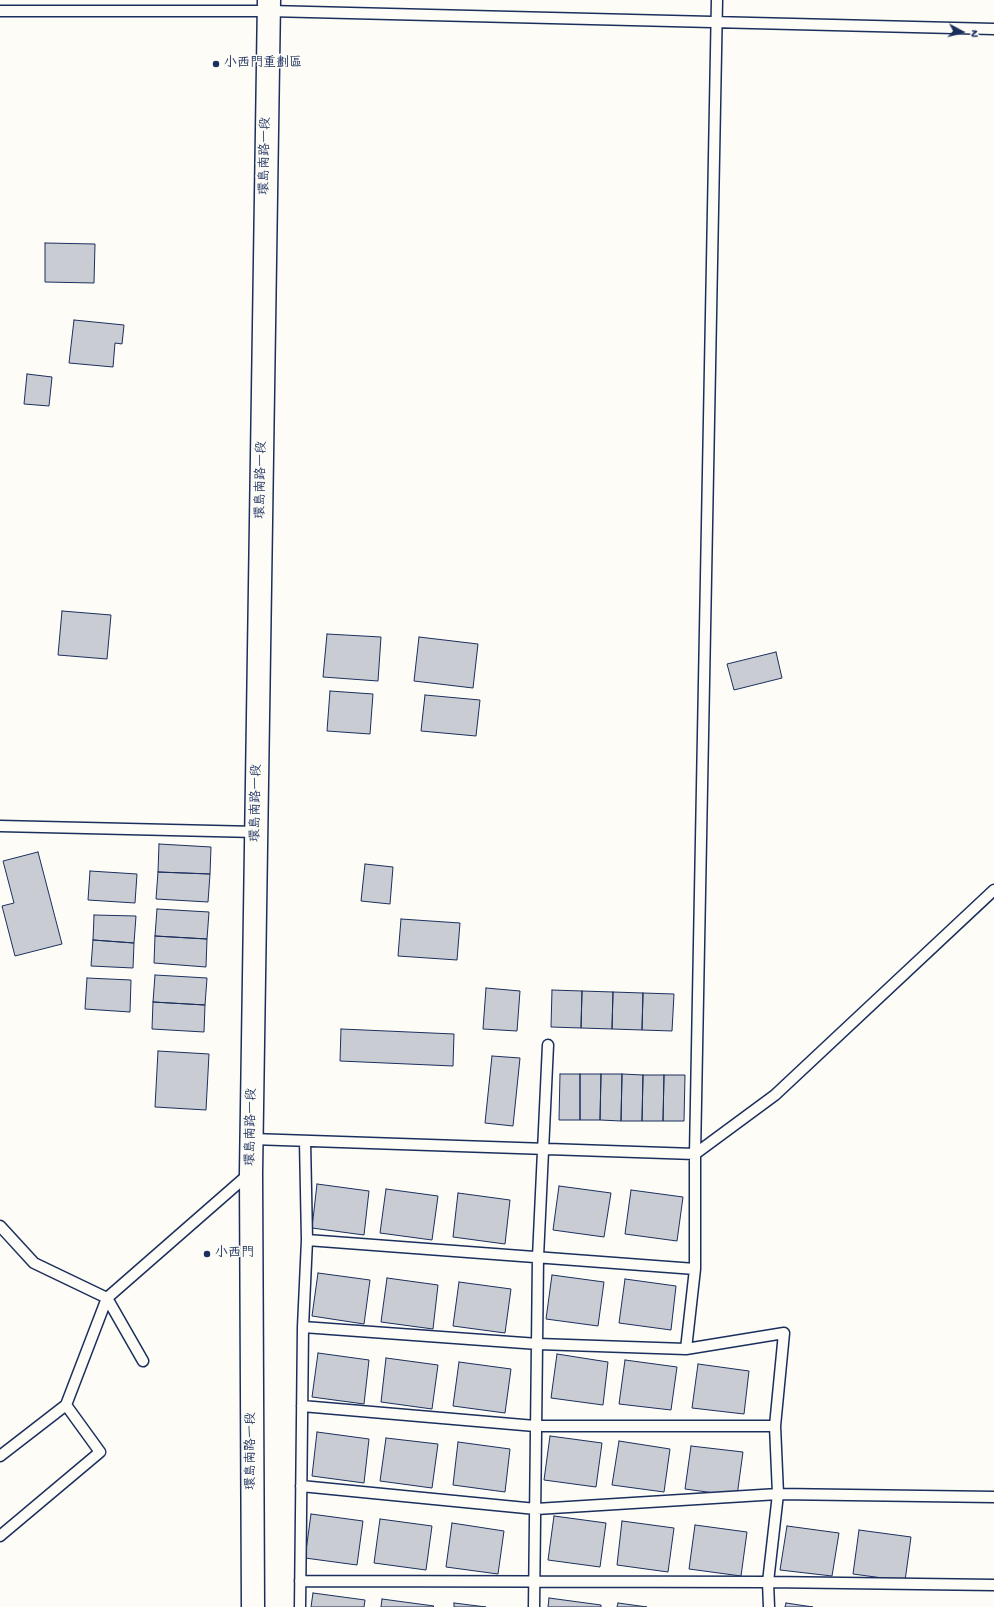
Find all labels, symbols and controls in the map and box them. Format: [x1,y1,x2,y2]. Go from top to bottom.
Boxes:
north arrow [942,12,982,52]
text: N [968,29,980,38]
place label: 小西門重劃區 [224,56,302,72]
marker: 小西門重劃區 [211,59,221,69]
street label: 環島南路一段 [258,117,274,195]
street label: 環島南路一段 [254,441,270,519]
street label: 環島南路一段 [249,764,265,842]
street label: 環島南路一段 [244,1088,260,1166]
place label: 小西門 [215,1246,254,1262]
marker: 小西門 [202,1249,212,1259]
street label: 環島南路一段 [244,1412,260,1490]

